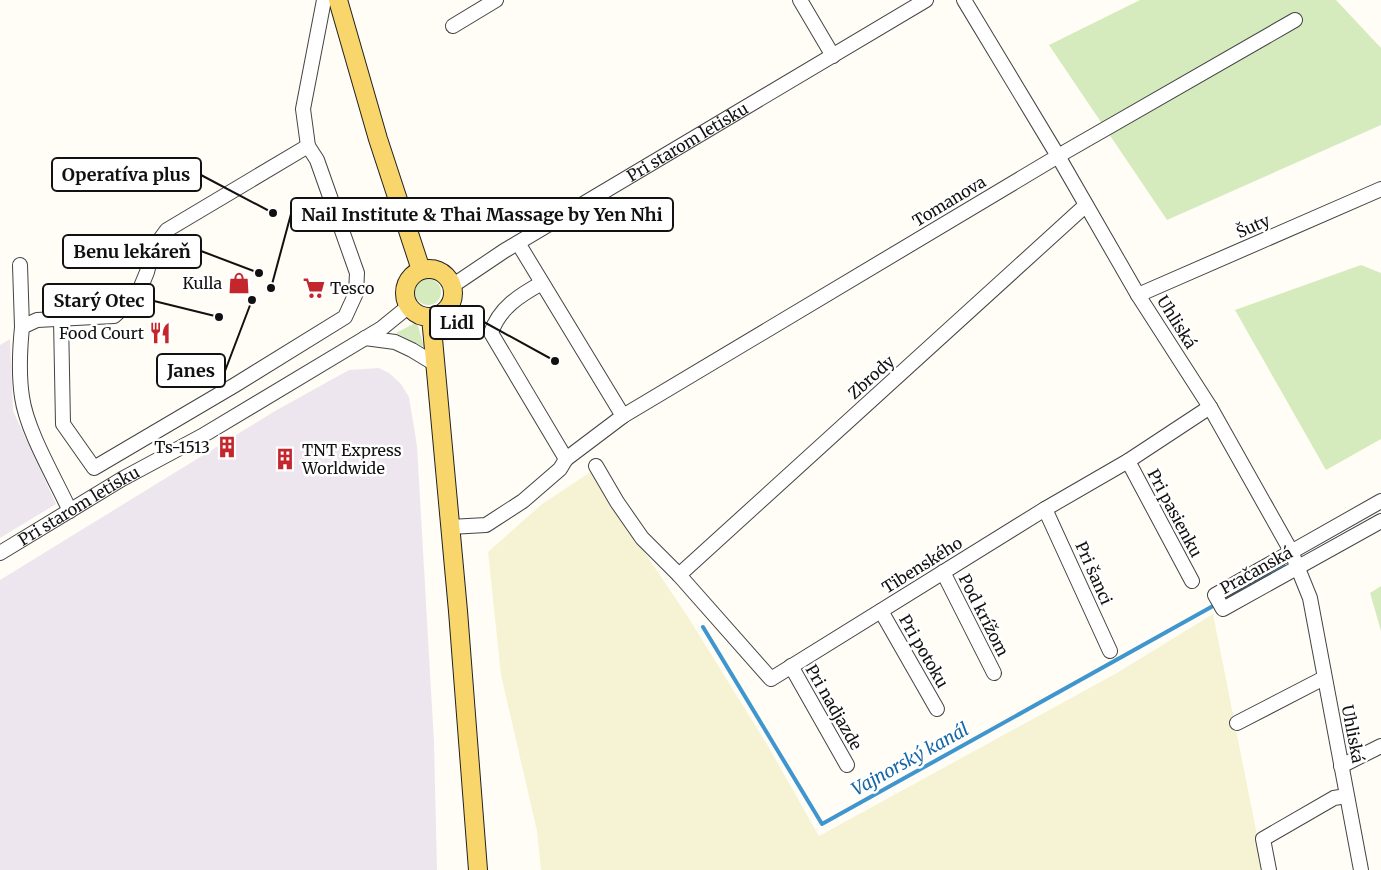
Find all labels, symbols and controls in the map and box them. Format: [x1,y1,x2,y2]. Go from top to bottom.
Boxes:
street label: Pri starom letisku [623,98,752,186]
callout: Operatíva plus [52,158,201,191]
text: Operatíva plus [62,163,190,186]
street label: Tomanova [909,171,990,231]
callout: Nail Institute & Thai Massage by Yen Nhi [291,198,673,231]
text: Nail Institute & Thai Massage by Yen Nhi [301,203,663,226]
street label: Šuty [1233,210,1274,242]
callout: Benu lekáreň [63,235,201,268]
text: Benu lekáreň [73,240,191,263]
shop icon: Kulla [226,270,252,296]
place label: Kulla [183,273,222,293]
supermarket icon: Tesco [301,275,327,301]
place label: Tesco [330,278,374,298]
callout: Starý Otec [43,284,154,317]
text: Starý Otec [53,289,145,312]
street label: Uhliská [1153,292,1201,353]
callout: Lidl [430,306,484,339]
text: Lidl [440,311,474,334]
restaurant icon: Food Court [147,320,173,346]
place label: Food Court [59,323,145,343]
street label: Zbrody [844,351,899,403]
callout: Janes [157,354,225,387]
text: Janes [166,359,215,382]
building icon: Ts-1513 [214,434,240,460]
place label: Ts-1513 [154,437,210,457]
place label: TNT Express Worldwide [301,440,402,478]
building icon: TNT Express Worldwide [272,446,298,472]
street label: Pri starom letisku [15,462,143,550]
street label: Pri pasienku [1143,465,1207,561]
street label: Tibenského [878,532,966,598]
street label: Pri šanci [1071,538,1117,608]
street label: Pračanská [1216,542,1296,598]
street label: Pod krížom [955,571,1013,660]
street label: Pri potoku [895,611,953,691]
street label: Pri nadjazde [801,661,867,753]
street label: Uhliská [1338,703,1369,765]
water label: Vajnorský kanál [847,717,973,801]

